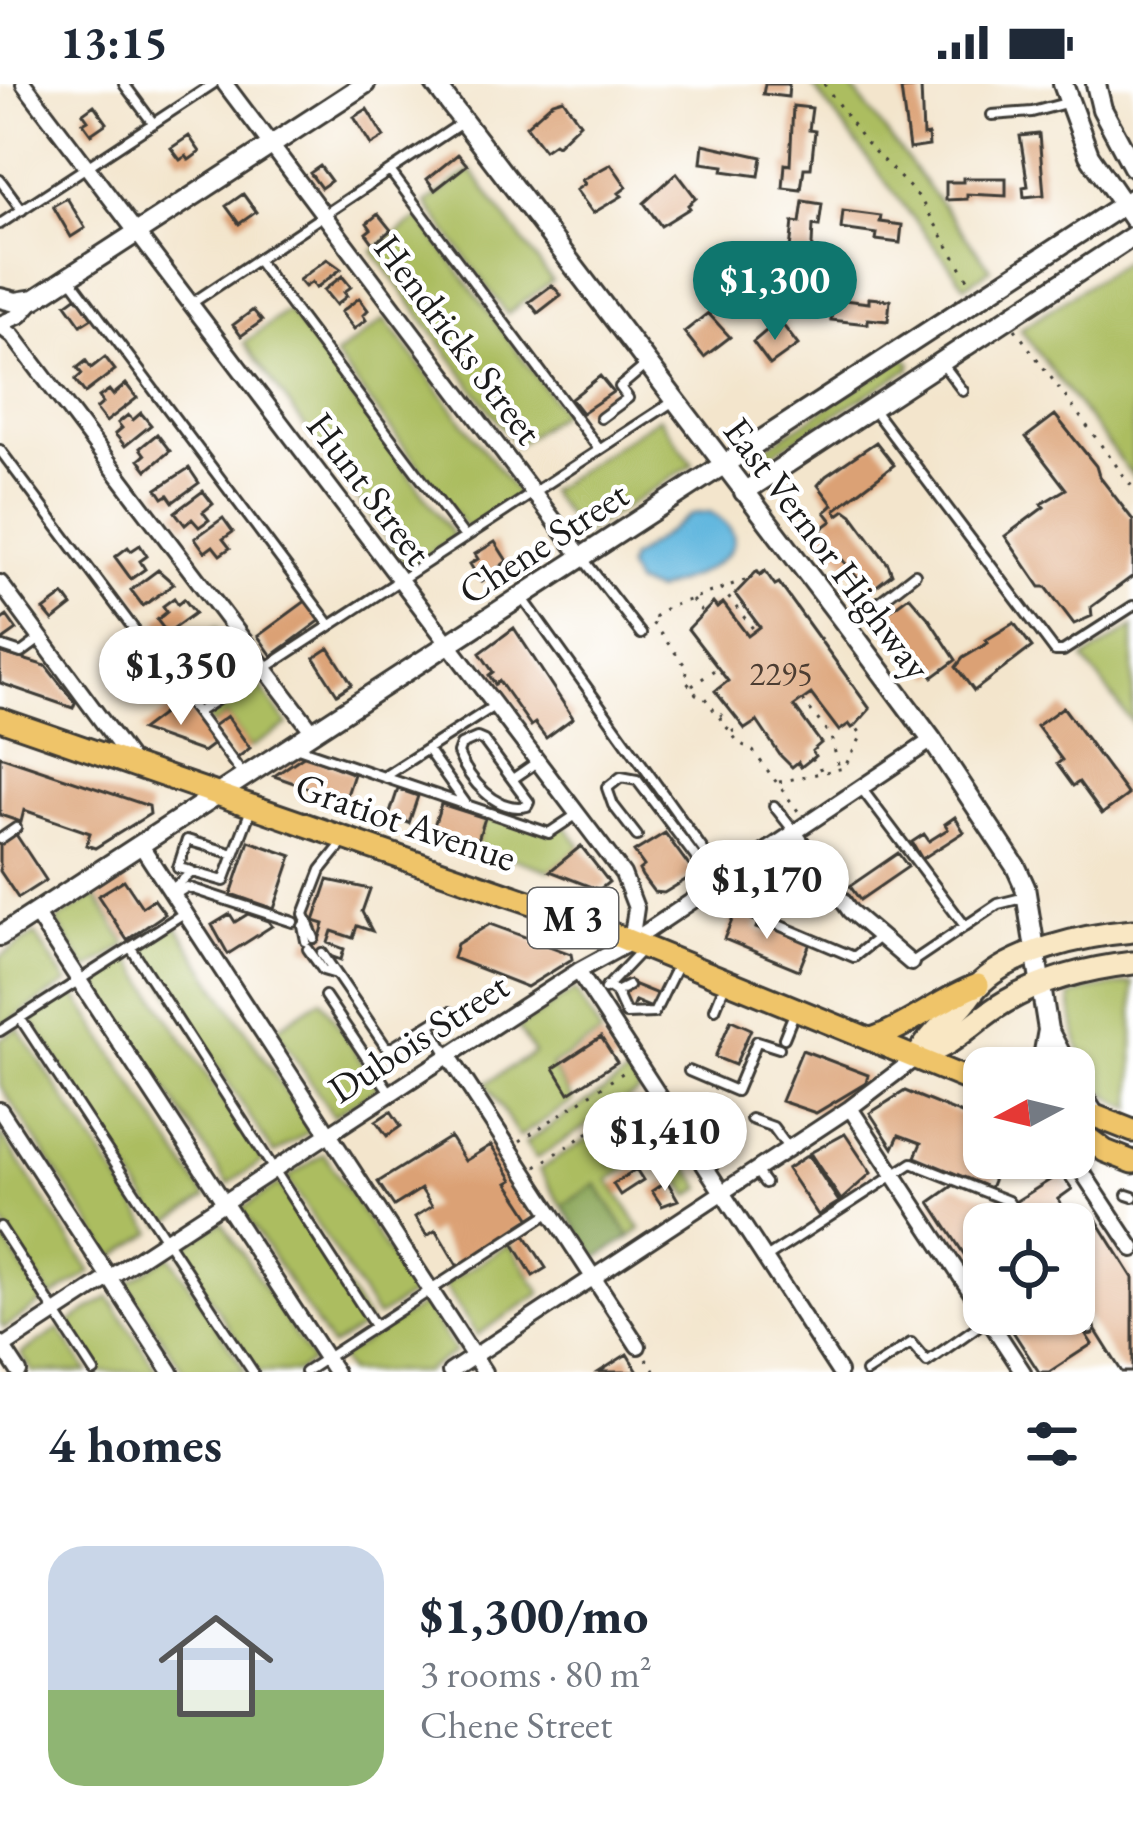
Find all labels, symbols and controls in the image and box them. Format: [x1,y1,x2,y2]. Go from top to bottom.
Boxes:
text: 13:15 [60,13,168,71]
street label: Hendricks Street [363,224,554,454]
pin: $1,300 [677,241,873,343]
text: $1,300 [720,254,830,305]
street label: Hunt Street [296,402,444,575]
street label: East Vernor Highway [712,407,944,691]
street label: Chene Street [449,469,638,616]
pin: $1,350 [83,626,279,728]
text: $1,350 [126,639,236,690]
house number: 2295 [749,652,813,695]
street label: Gratiot Avenue [289,760,523,883]
pin: $1,170 [669,840,865,942]
text: $1,170 [712,853,822,904]
road number: M 3 [528,888,618,948]
street label: Dubois Street [318,960,518,1115]
north arrow [963,1047,1095,1179]
map controls [963,1047,1095,1335]
pin: $1,410 [567,1092,763,1194]
text: $1,410 [610,1105,720,1156]
button: locate [963,1203,1095,1335]
text: 4 homes [48,1411,222,1477]
icon: filters [1019,1411,1085,1477]
text: $1,300/mo [420,1582,648,1648]
icon: home [144,1594,288,1738]
text: 3 rooms · 80 m² [420,1648,652,1699]
text: Chene Street [420,1699,612,1750]

